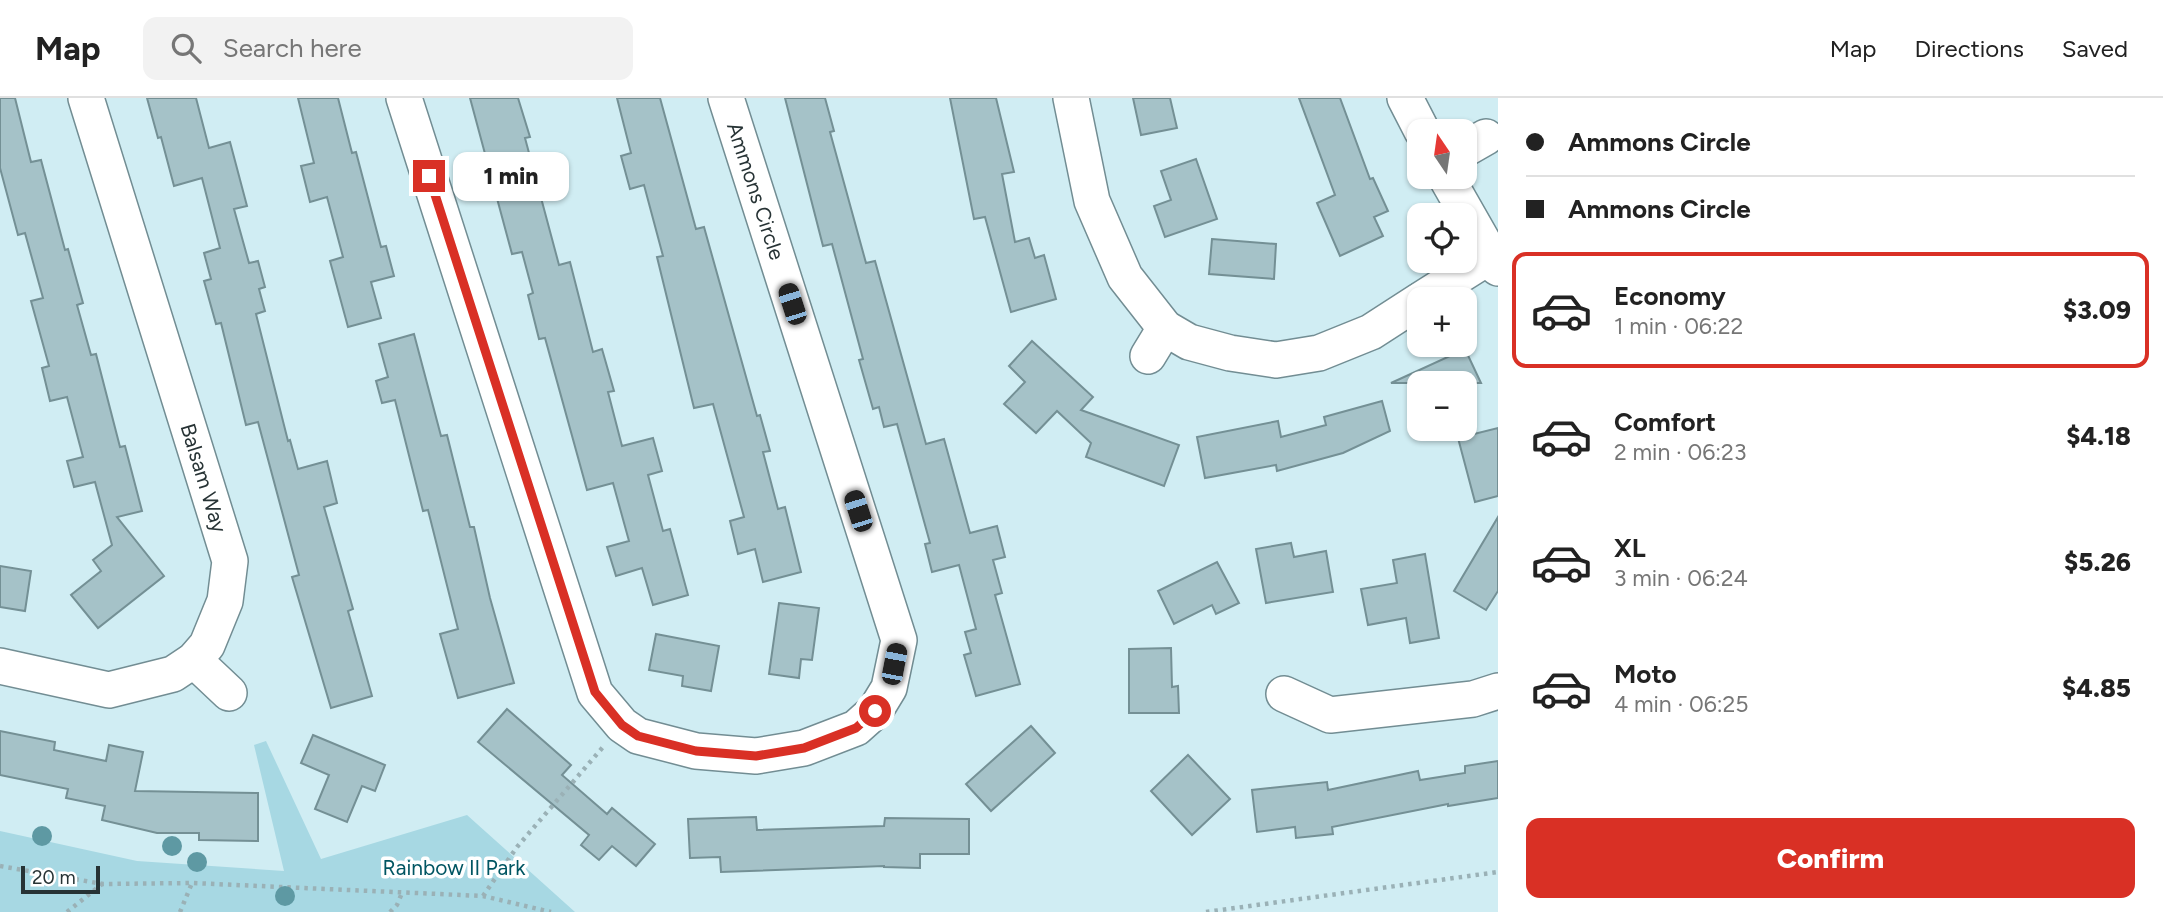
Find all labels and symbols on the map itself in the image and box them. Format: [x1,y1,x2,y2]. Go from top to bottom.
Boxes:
street label: Ammons Circle [722,119,790,263]
north arrow [1407,119,1477,189]
callout: 1 min [453,152,569,200]
route end [413,160,445,192]
car [776,281,809,327]
street label: Balsam Way [176,420,232,536]
car [842,488,875,534]
car [880,641,909,687]
route start [859,695,891,727]
park label: Rainbow II Park [383,855,526,880]
scale bar [21,863,100,895]

